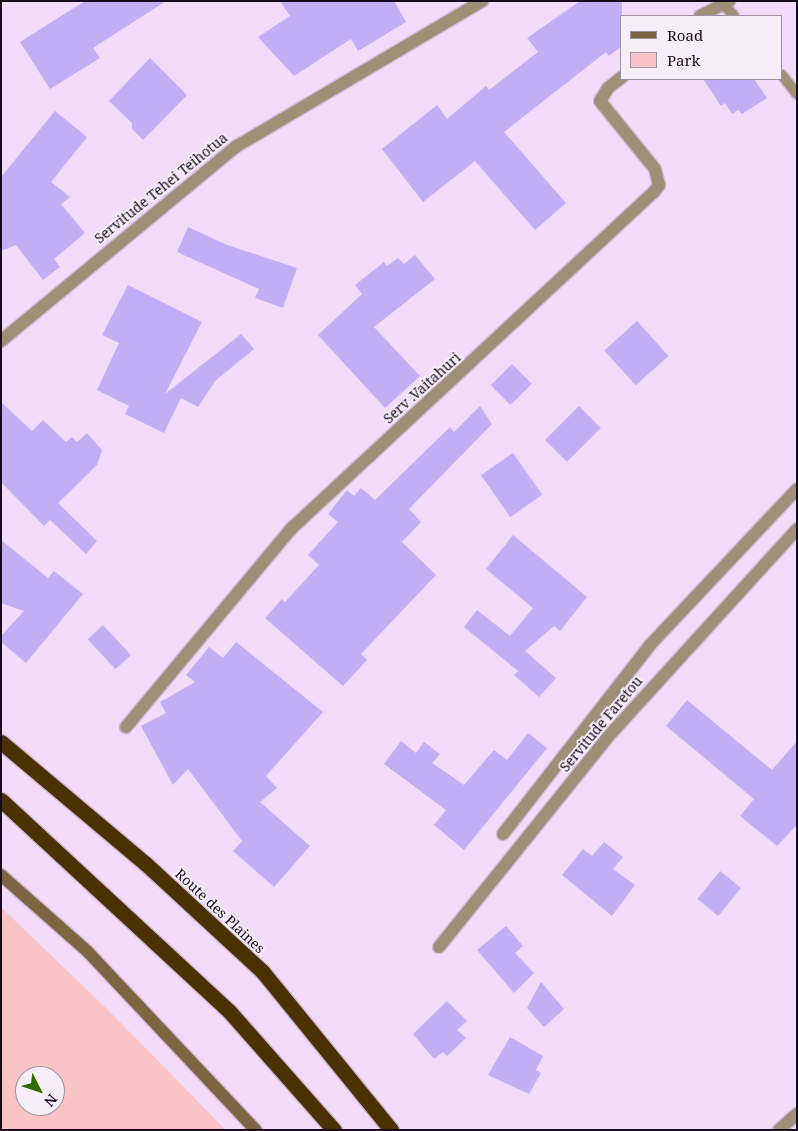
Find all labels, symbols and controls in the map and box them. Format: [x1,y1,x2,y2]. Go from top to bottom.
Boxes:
legend [620,15,783,80]
text: Road [667,25,703,45]
text: Park [667,50,700,70]
street label: Servitude Tehei Teihotua [91,129,231,247]
street label: Serv .Vaitahuri [380,349,464,427]
street label: Servitude Faretou [556,673,646,775]
street label: Route des Plaines [172,865,268,957]
north arrow [15,1066,65,1116]
text: N [40,1090,62,1111]

